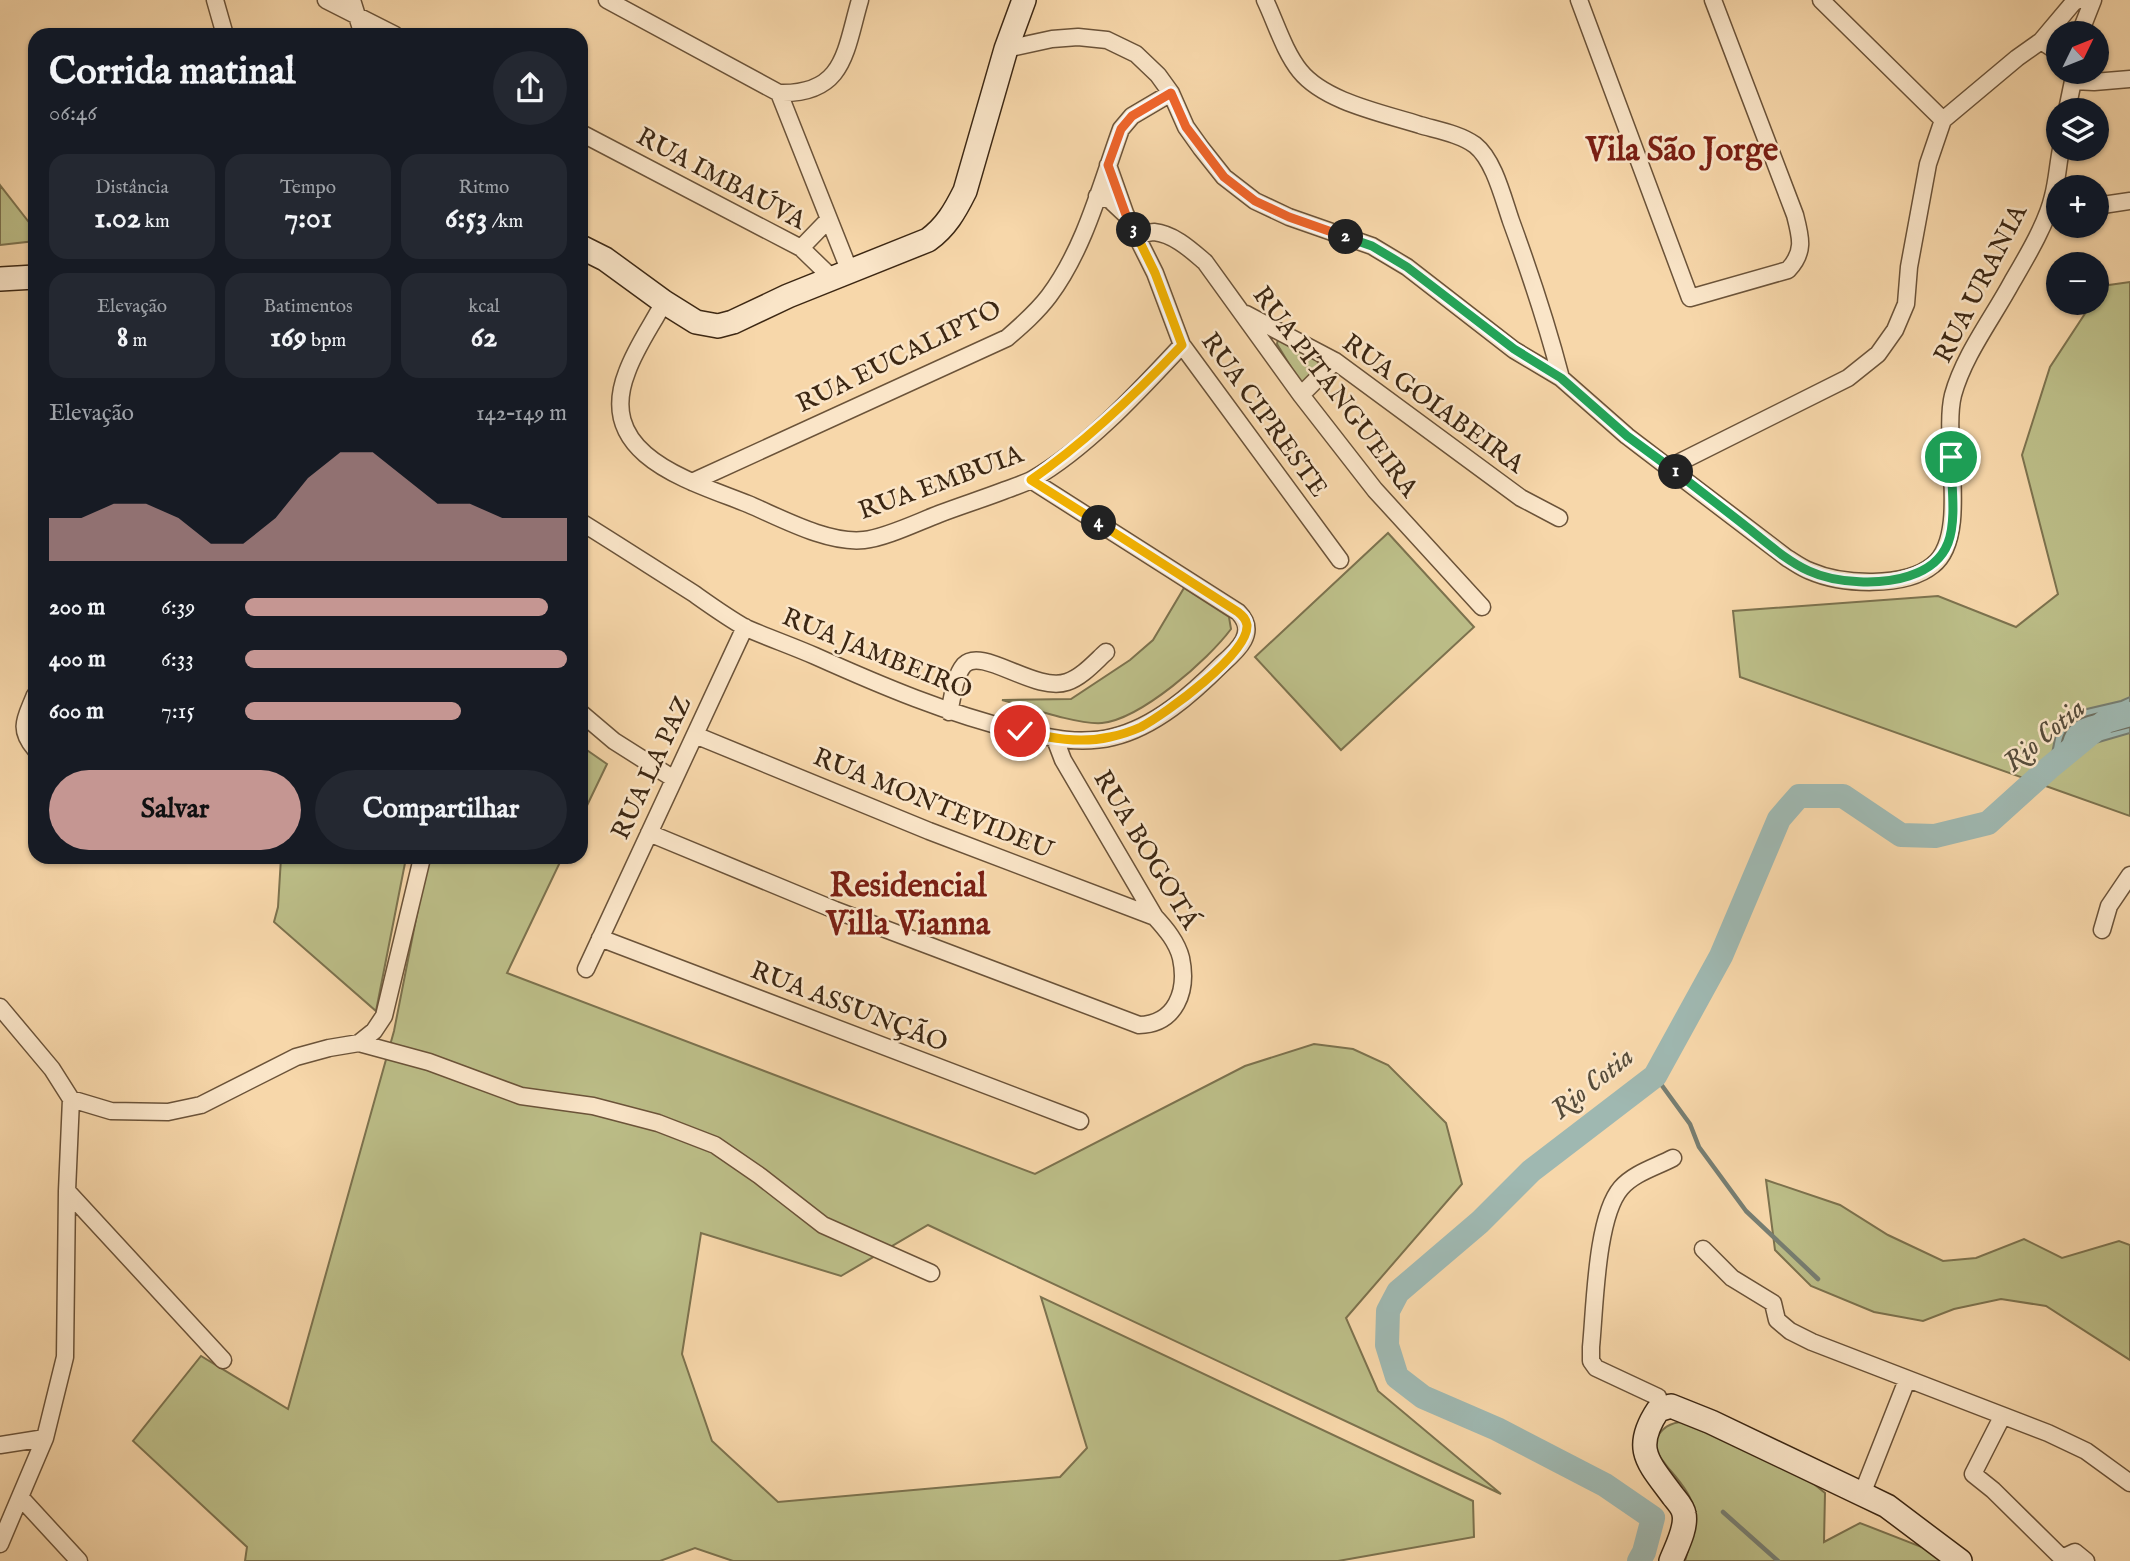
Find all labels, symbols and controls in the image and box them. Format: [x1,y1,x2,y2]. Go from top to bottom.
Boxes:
north arrow [2046,21,2109,84]
map controls [2046,21,2109,315]
text: Corrida matinal [49,49,295,97]
button: share [493,51,567,125]
button: layers [2046,98,2109,161]
text: 06:46 [49,99,97,128]
street label: RUA IMBAÚVA [630,120,813,238]
district label: Vila São Jorge [1585,130,1778,172]
button: + [2046,175,2109,238]
text: Distância [95,176,169,200]
text: Tempo [280,176,336,200]
text: Ritmo [459,176,509,200]
street label: RUA URANIA [1927,198,2036,369]
text: 1.02 [94,200,141,238]
text: 7:01 [284,200,332,238]
text: 6:53 [445,200,488,238]
text: km [141,210,170,234]
text: /km [488,210,523,234]
pin: 3 [1116,212,1152,247]
text: 3 [1130,217,1137,241]
pin: 2 [1328,219,1364,254]
text: 2 [1341,224,1350,248]
button: − [2046,252,2109,315]
street label: RUA PITANGUEIRA [1245,280,1426,505]
street label: RUA EUCALIPTO [791,293,1007,421]
text: Elevação [97,295,167,319]
text: Batimentos [263,295,353,319]
text: kcal [468,295,500,319]
text: 8 [117,319,128,357]
text: 169 [270,319,307,357]
text: 62 [471,319,497,357]
street label: RUA CIPRESTE [1193,326,1335,504]
street label: RUA GOIABEIRA [1335,327,1532,482]
text: m [128,329,147,353]
text: bpm [307,329,346,353]
text: Elevação [49,399,134,428]
text: 142–149 m [476,399,567,428]
pin [1921,427,1981,487]
street label: RUA EMBUIA [854,437,1029,528]
icon: arrive [1932,438,1970,476]
pin: 1 [1658,454,1694,490]
text: 1 [1672,459,1679,483]
pin: 4 [1082,505,1116,540]
text: 4 [1094,510,1103,534]
text: 200 m [49,593,105,622]
text: 6:39 [161,593,195,622]
street label: RUA JAMBEIRO [777,601,977,707]
text: 400 m [49,645,106,674]
text: 6:33 [161,645,194,674]
street label: RUA LA PAZ [604,691,700,845]
water label: Rio Cotia [1997,692,2093,780]
text: 600 m [49,697,104,726]
text: 7:15 [161,697,195,726]
pin [990,701,1050,761]
icon: check [1001,712,1039,750]
street label: RUA MONTEVIDEU [808,741,1059,868]
street label: RUA BOGOTÁ [1086,764,1207,937]
button: Salvar [49,770,301,850]
button: Compartilhar [315,770,567,850]
district label: Residencial Villa Vianna [825,866,991,946]
street label: RUA ASSUNÇÃO [746,954,952,1060]
water label: Rio Cotia [1545,1040,1641,1128]

